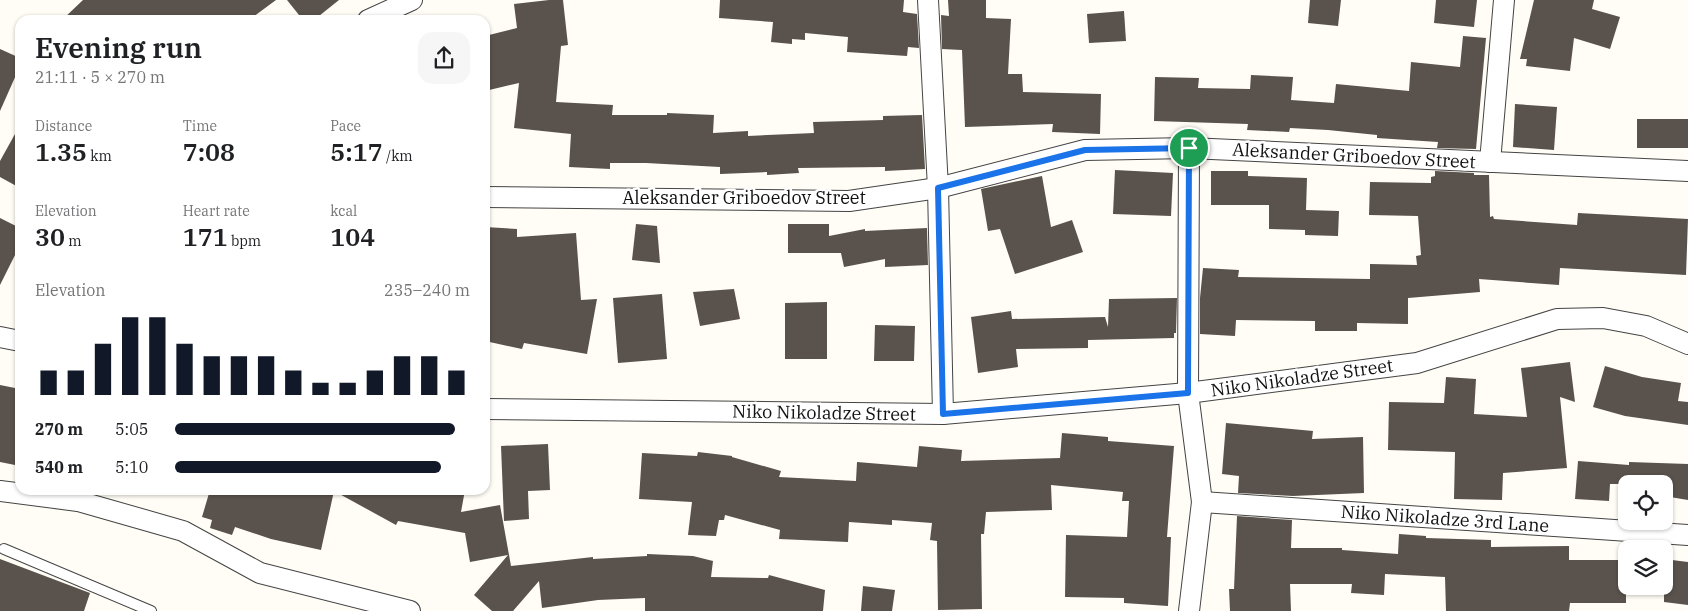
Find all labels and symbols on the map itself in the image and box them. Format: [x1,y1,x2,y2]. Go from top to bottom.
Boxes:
pin [1168,127,1210,169]
street label: Aleksander Griboedov Street [1232,138,1476,173]
street label: Aleksander Griboedov Street [622,186,866,209]
street label: Niko Nikoladze Street [1209,353,1395,402]
street label: Niko Nikoladze Street [732,399,916,426]
street label: Niko Nikoladze 3rd Lane [1340,500,1550,537]

